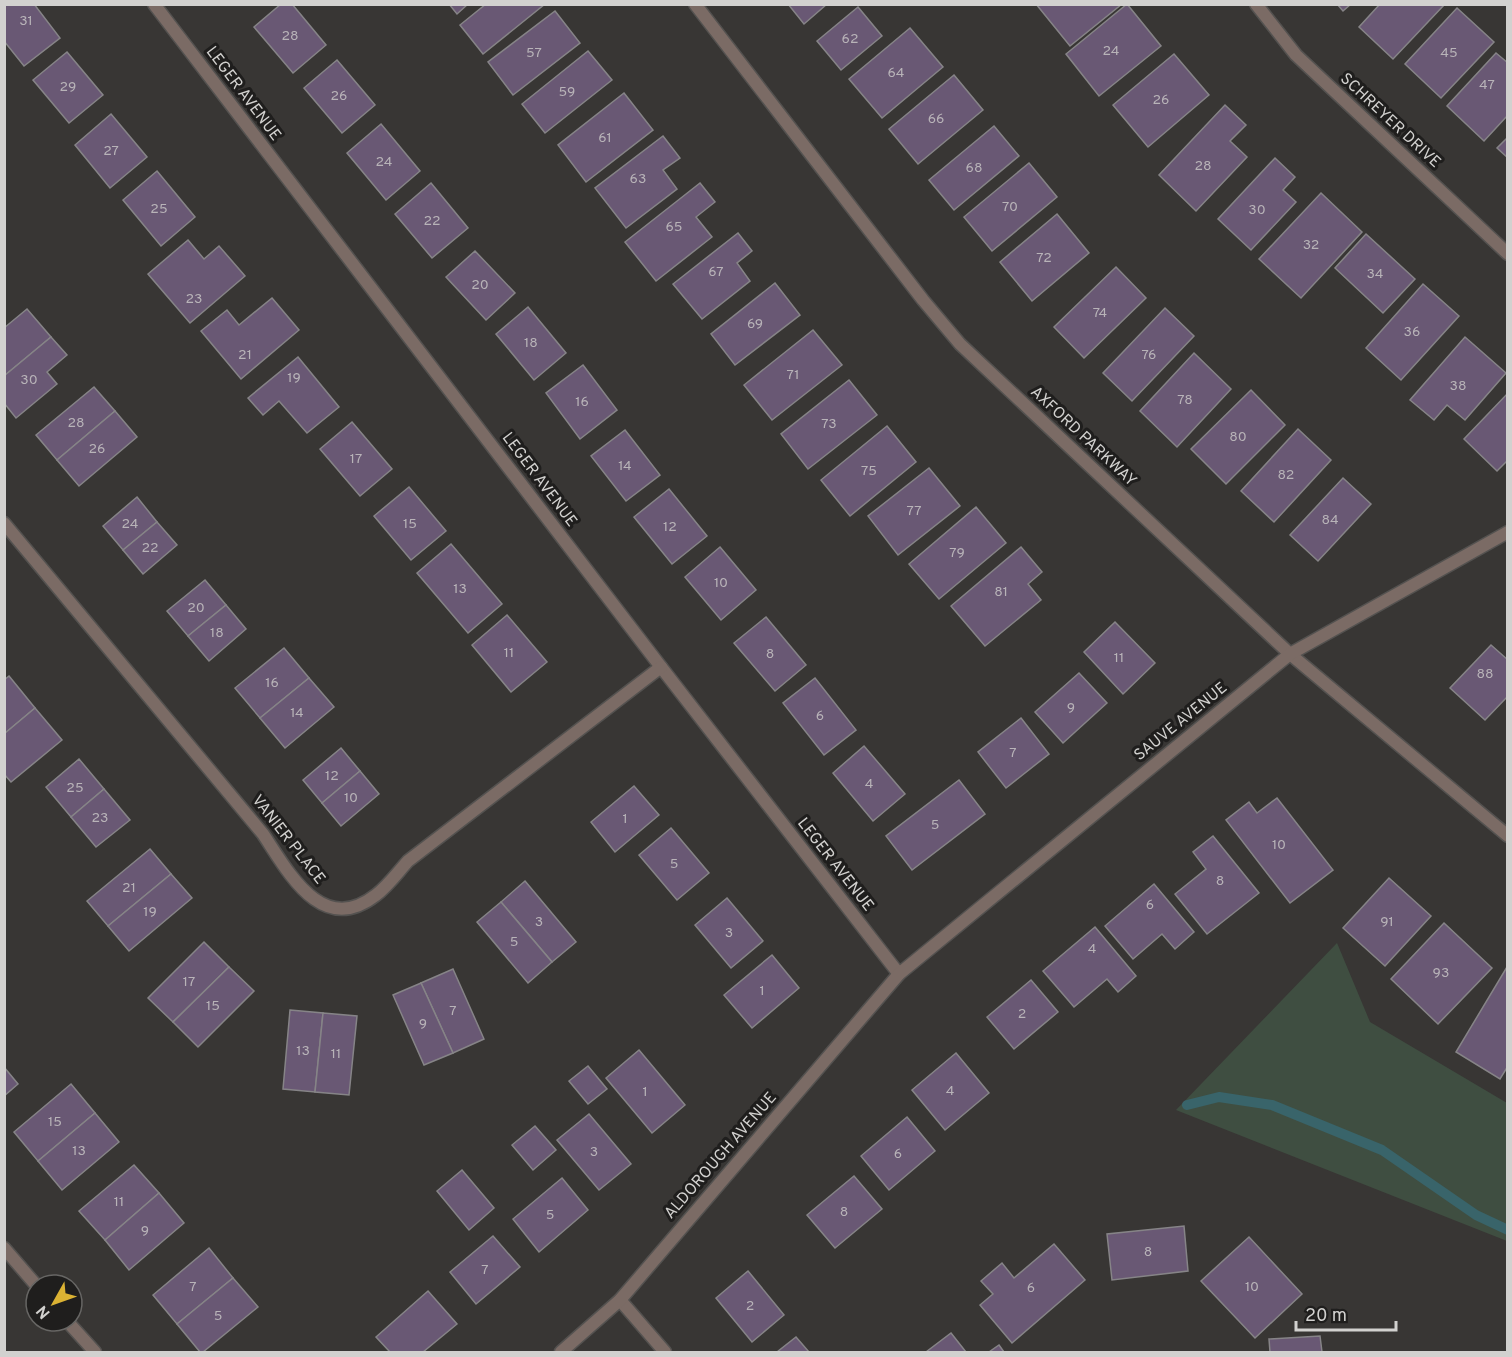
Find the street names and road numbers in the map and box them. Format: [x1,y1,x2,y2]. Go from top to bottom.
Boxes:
street label: LEGER AVENUE [201,43,285,145]
street label: SCHREYER DRIVE [1335,69,1445,173]
street label: AXFORD PARKWAY [1026,383,1140,491]
street label: LEGER AVENUE [497,429,581,531]
street label: SAUVE AVENUE [1130,678,1232,766]
street label: VANIER PLACE [247,791,329,889]
street label: LEGER AVENUE [792,814,878,916]
street label: ALDOROUGH AVENUE [660,1088,782,1224]

